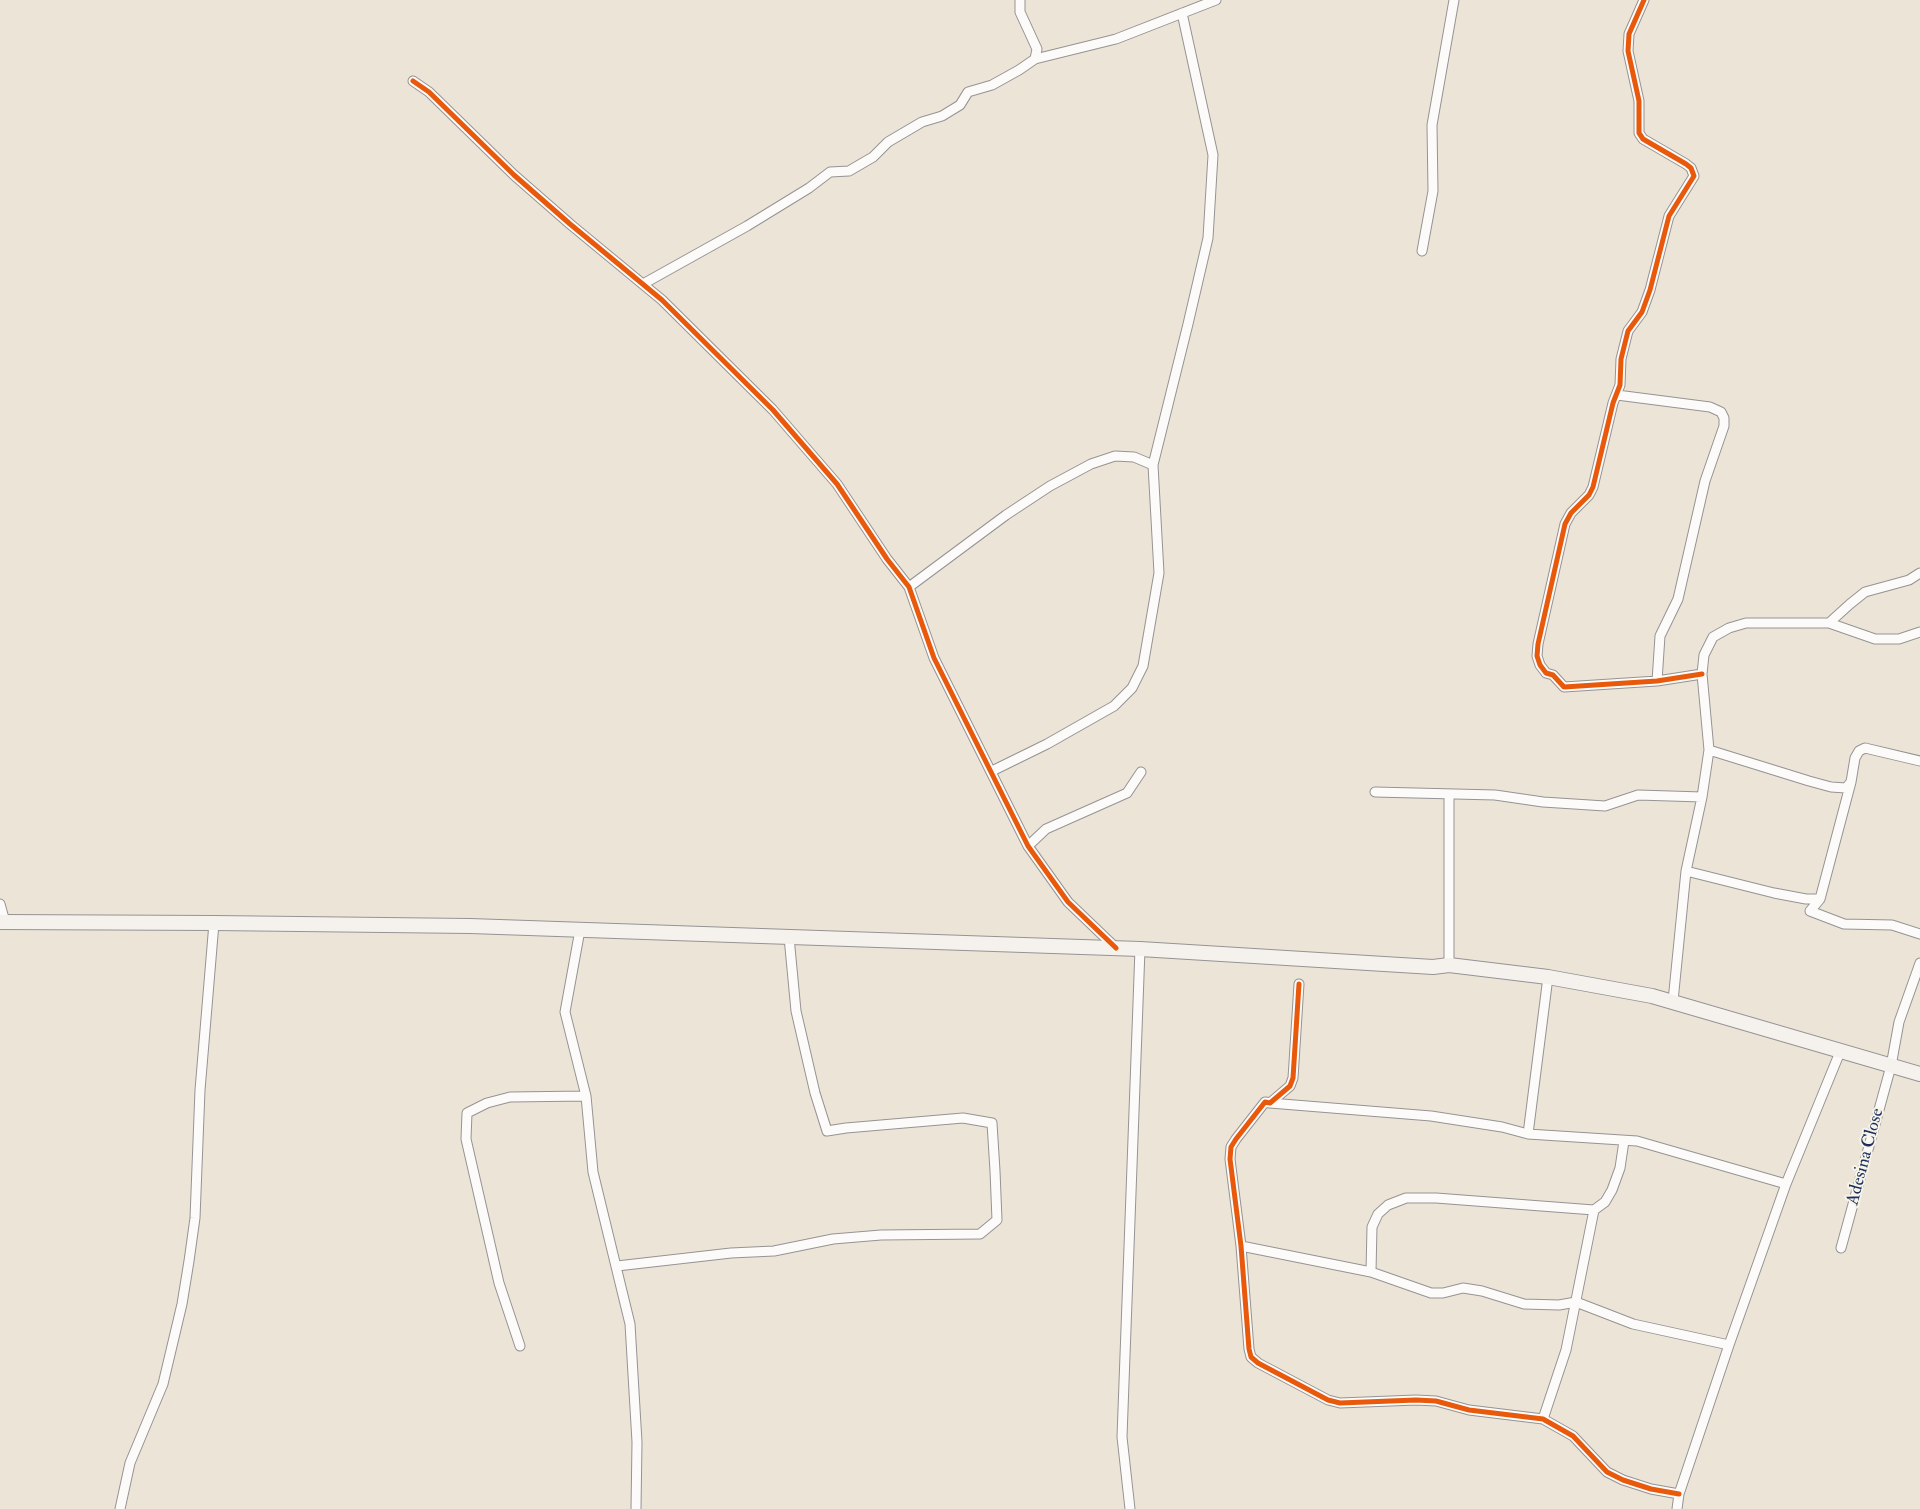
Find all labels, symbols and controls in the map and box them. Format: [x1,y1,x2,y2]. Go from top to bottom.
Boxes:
street label: Adesina Close [1843,1106,1889,1208]

